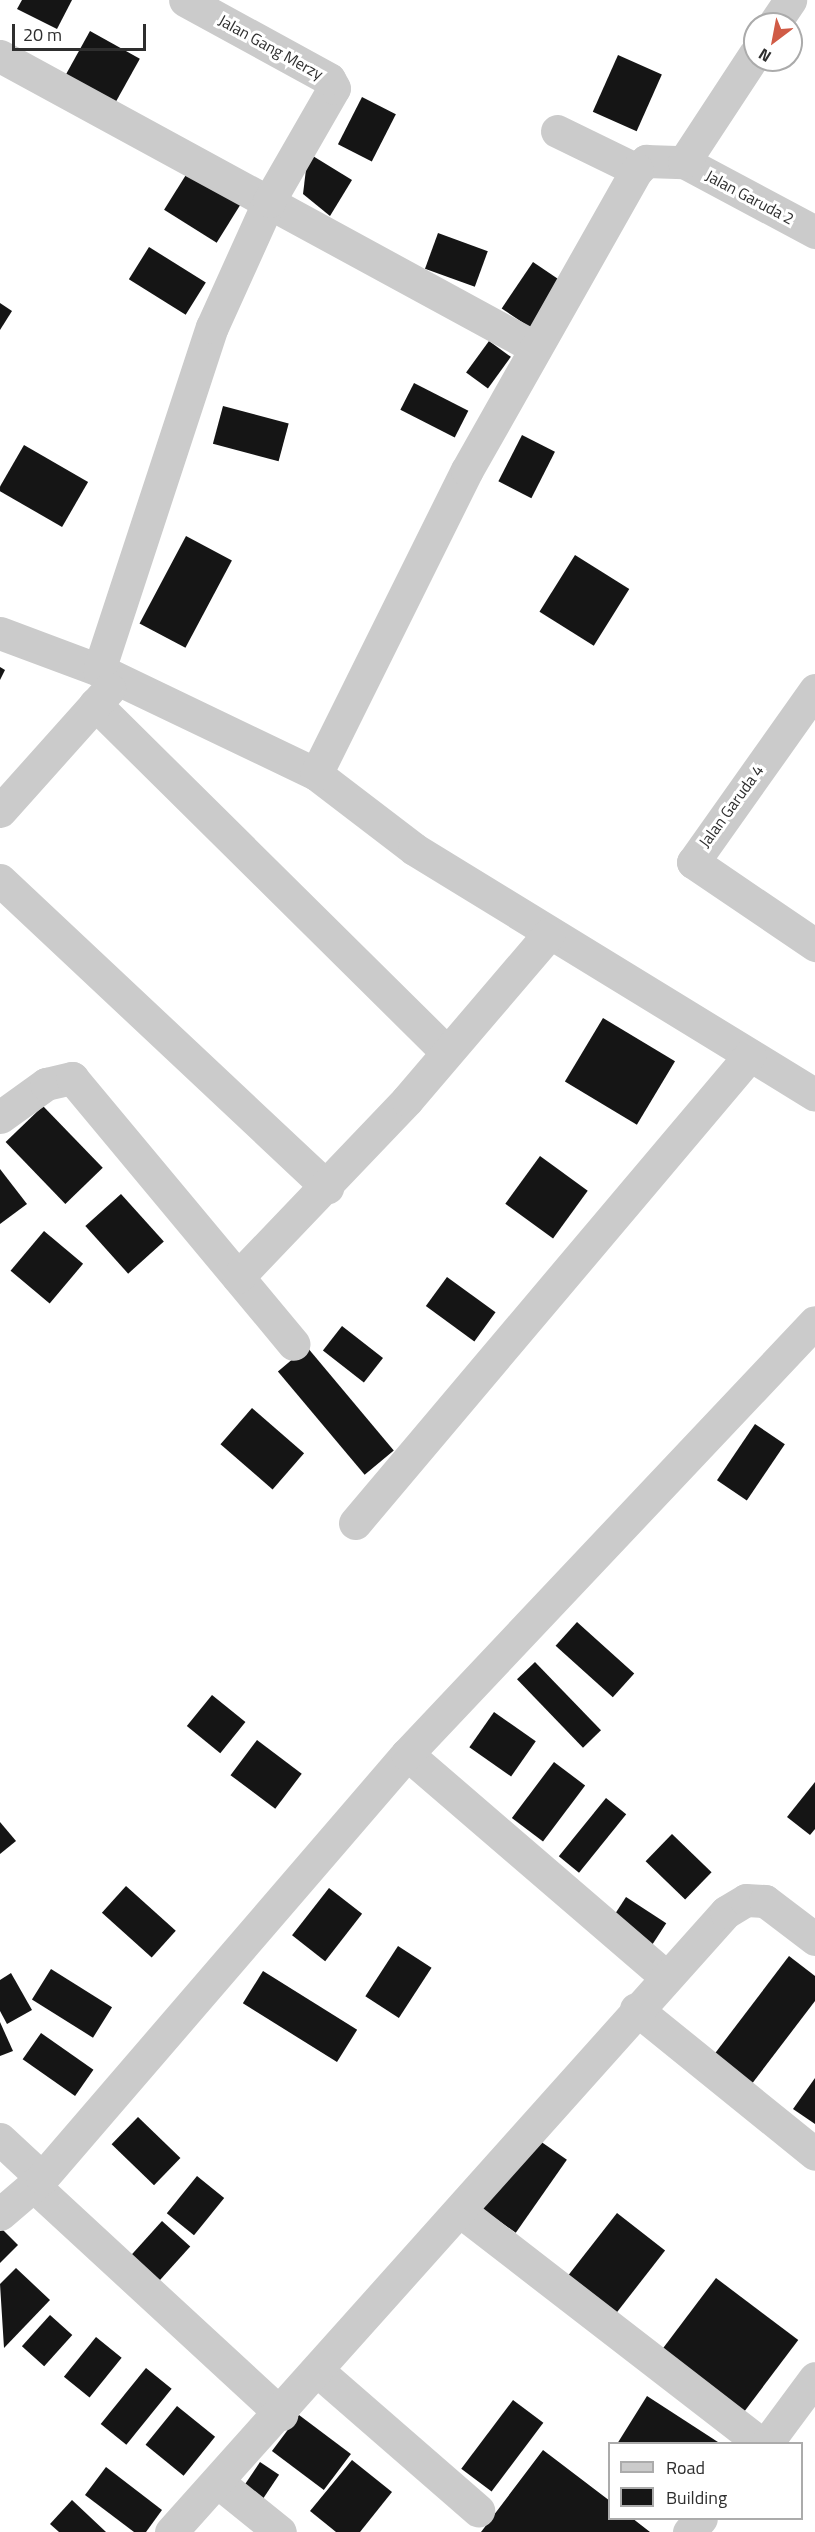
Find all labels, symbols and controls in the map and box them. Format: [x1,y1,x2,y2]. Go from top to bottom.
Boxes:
street label: Jalan Gang Merzy [215,10,327,84]
scale bar [15,12,148,50]
north arrow [743,12,803,72]
text: 20 m [23,21,62,48]
text: N [753,42,776,69]
street label: Jalan Garuda 2 [703,166,797,228]
street label: Jalan Garuda 4 [695,761,767,851]
legend [608,2442,803,2520]
text: Road [666,2454,705,2481]
text: Building [666,2484,727,2511]

